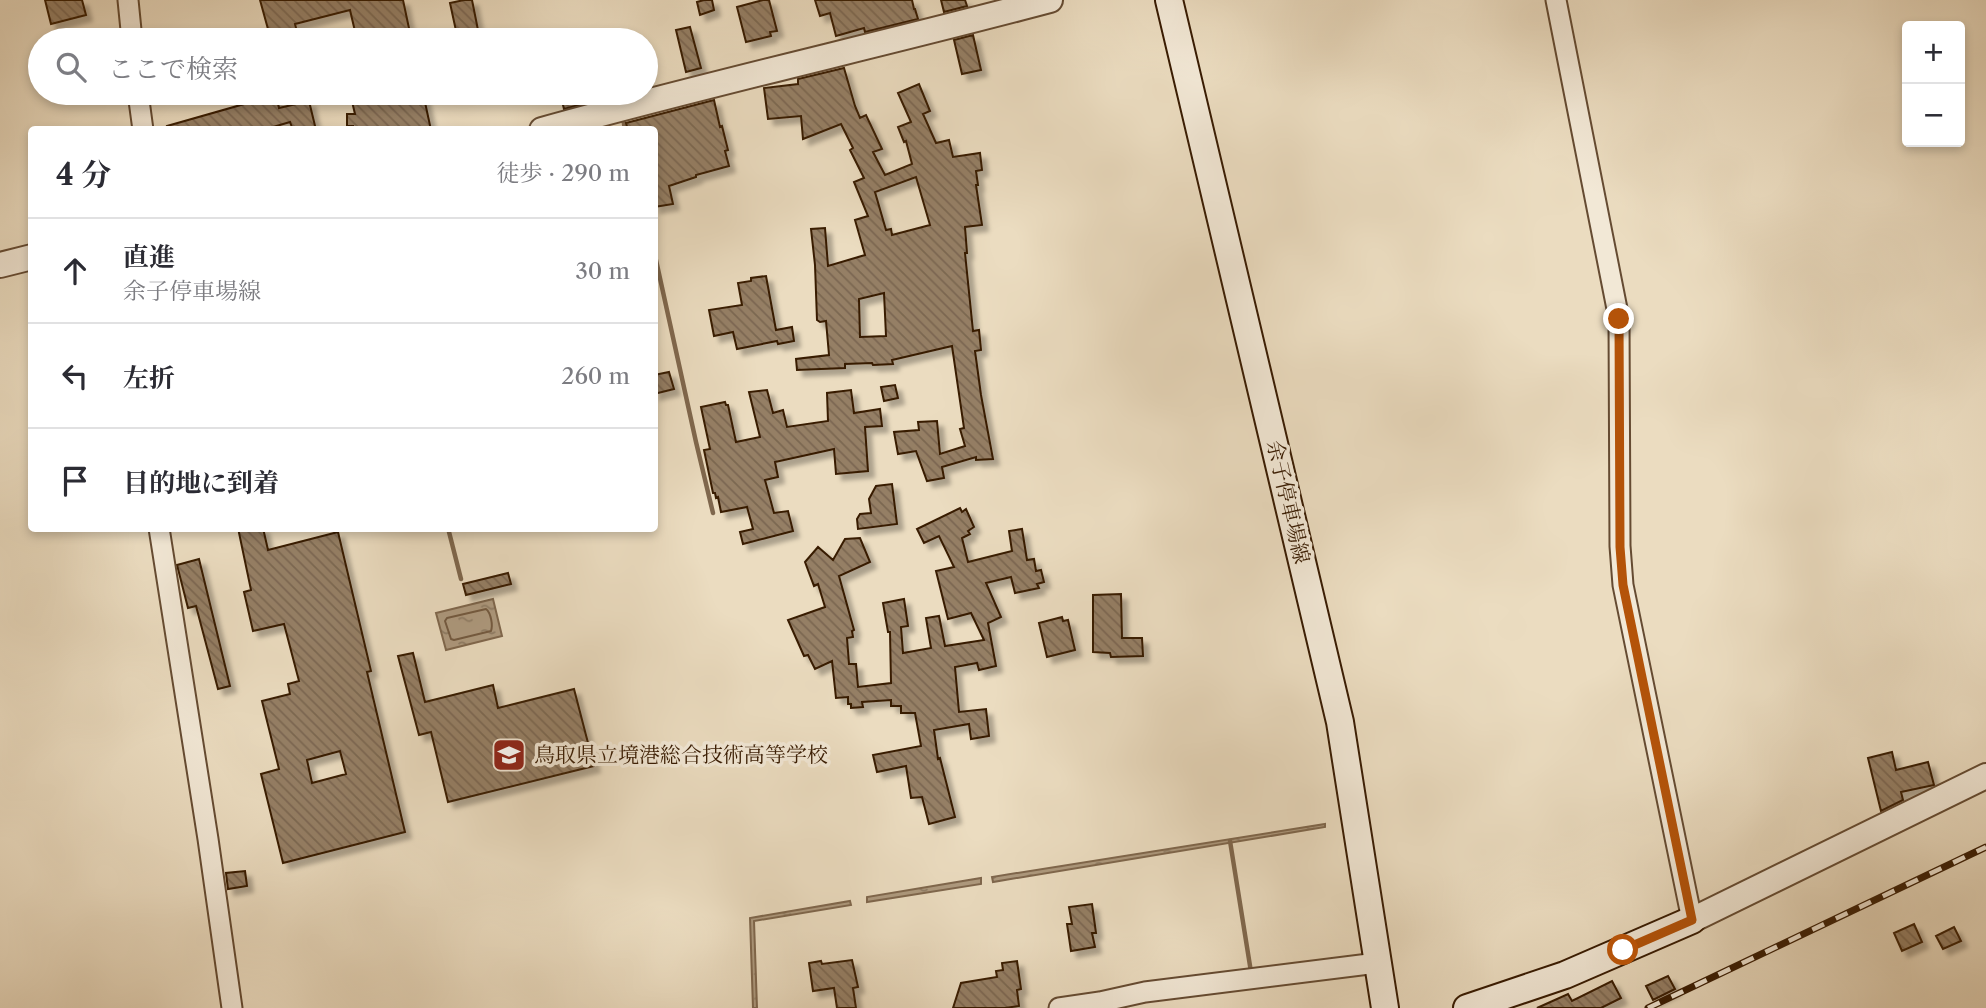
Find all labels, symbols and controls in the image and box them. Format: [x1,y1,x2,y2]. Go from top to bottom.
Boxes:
map controls [1902,21,1965,147]
button: + [1902,21,1965,84]
search box [28,28,658,105]
icon: search [52,48,90,86]
text: ここで検索 [108,53,238,85]
button: − [1902,84,1965,147]
text: 4 分 [56,156,111,193]
text: 徒歩 · 290 m [496,159,630,187]
text: 直進 [123,241,175,273]
icon: ahead [56,252,94,290]
text: 30 m [575,257,630,285]
text: 余子停車場線 [123,277,261,305]
route end [1603,303,1634,334]
icon: left [56,357,94,395]
text: 左折 [123,362,175,394]
text: 260 m [561,362,630,390]
street label: 余子停車場線 [1262,438,1315,566]
icon: arrive [56,462,94,500]
text: 目的地に到着 [123,467,279,499]
school or university icon: 鳥取県立境港総合技術高等学校 [490,736,528,774]
place label: 鳥取県立境港総合技術高等学校 [534,742,828,767]
route start [1607,934,1638,965]

